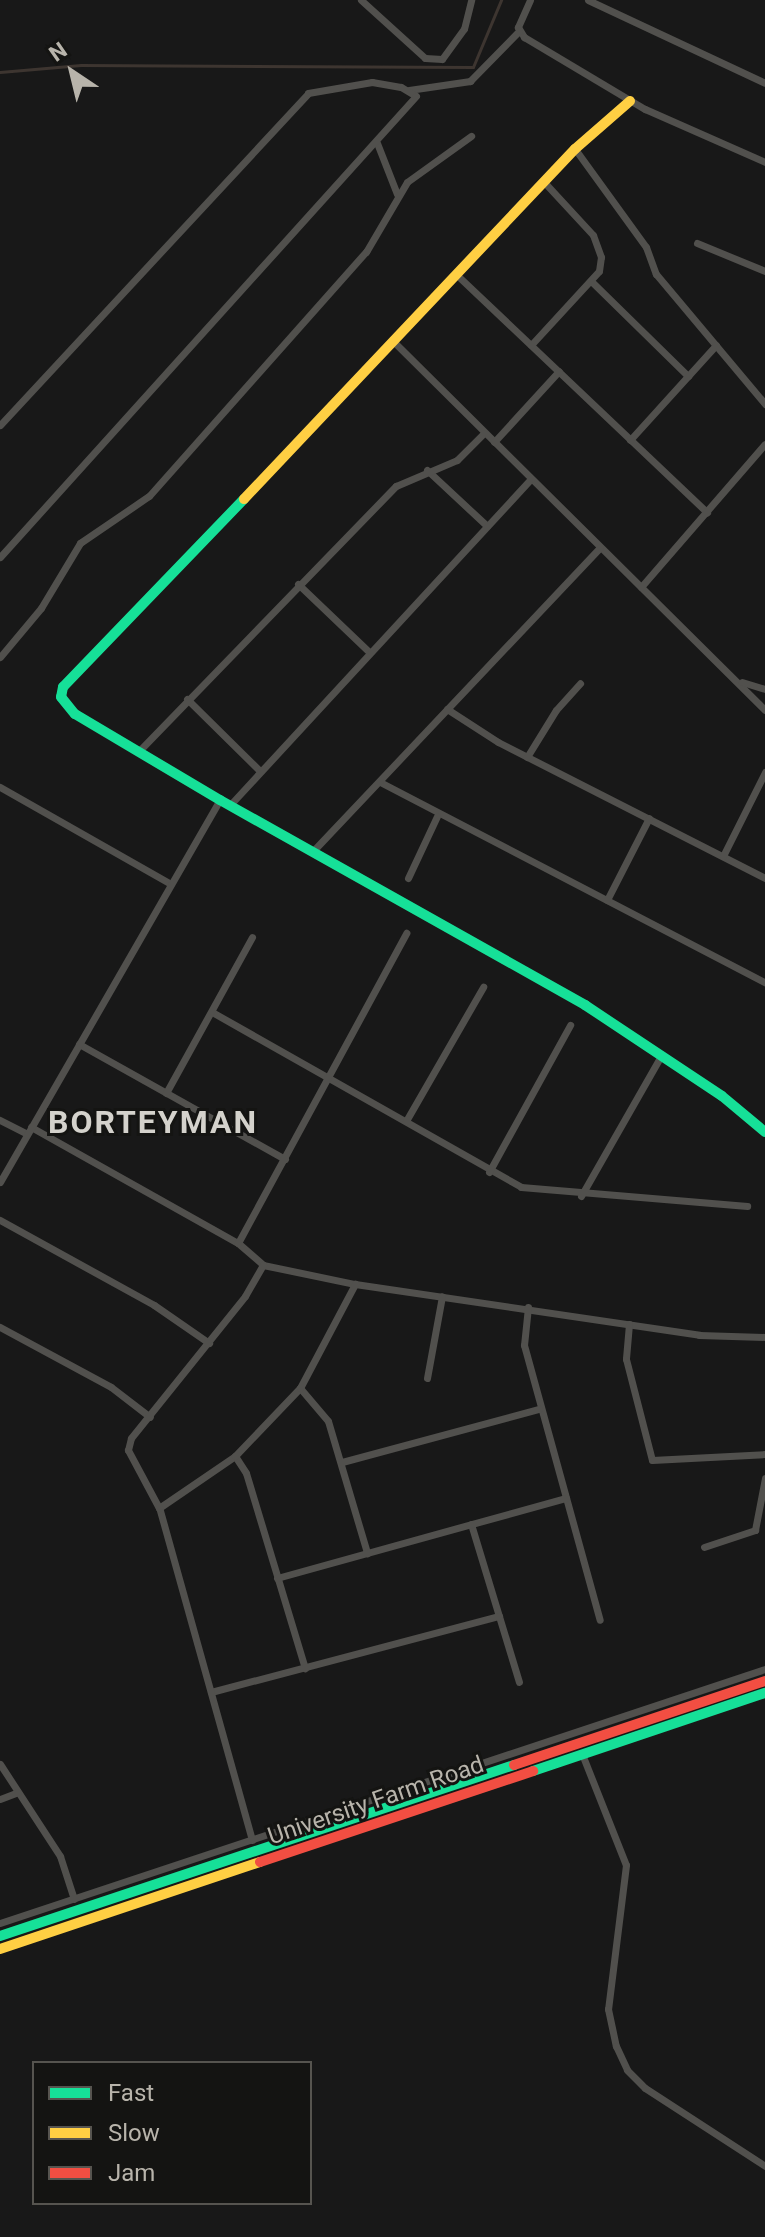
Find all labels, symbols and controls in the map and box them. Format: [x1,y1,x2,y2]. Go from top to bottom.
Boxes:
north arrow [32,32,112,112]
text: N [44,37,71,67]
district label: BORTEYMAN [48,1103,258,1141]
street label: University Farm Road [264,1751,488,1851]
legend [32,2061,312,2205]
text: Fast [108,2079,154,2107]
text: Slow [108,2119,160,2147]
text: Jam [108,2159,155,2187]

